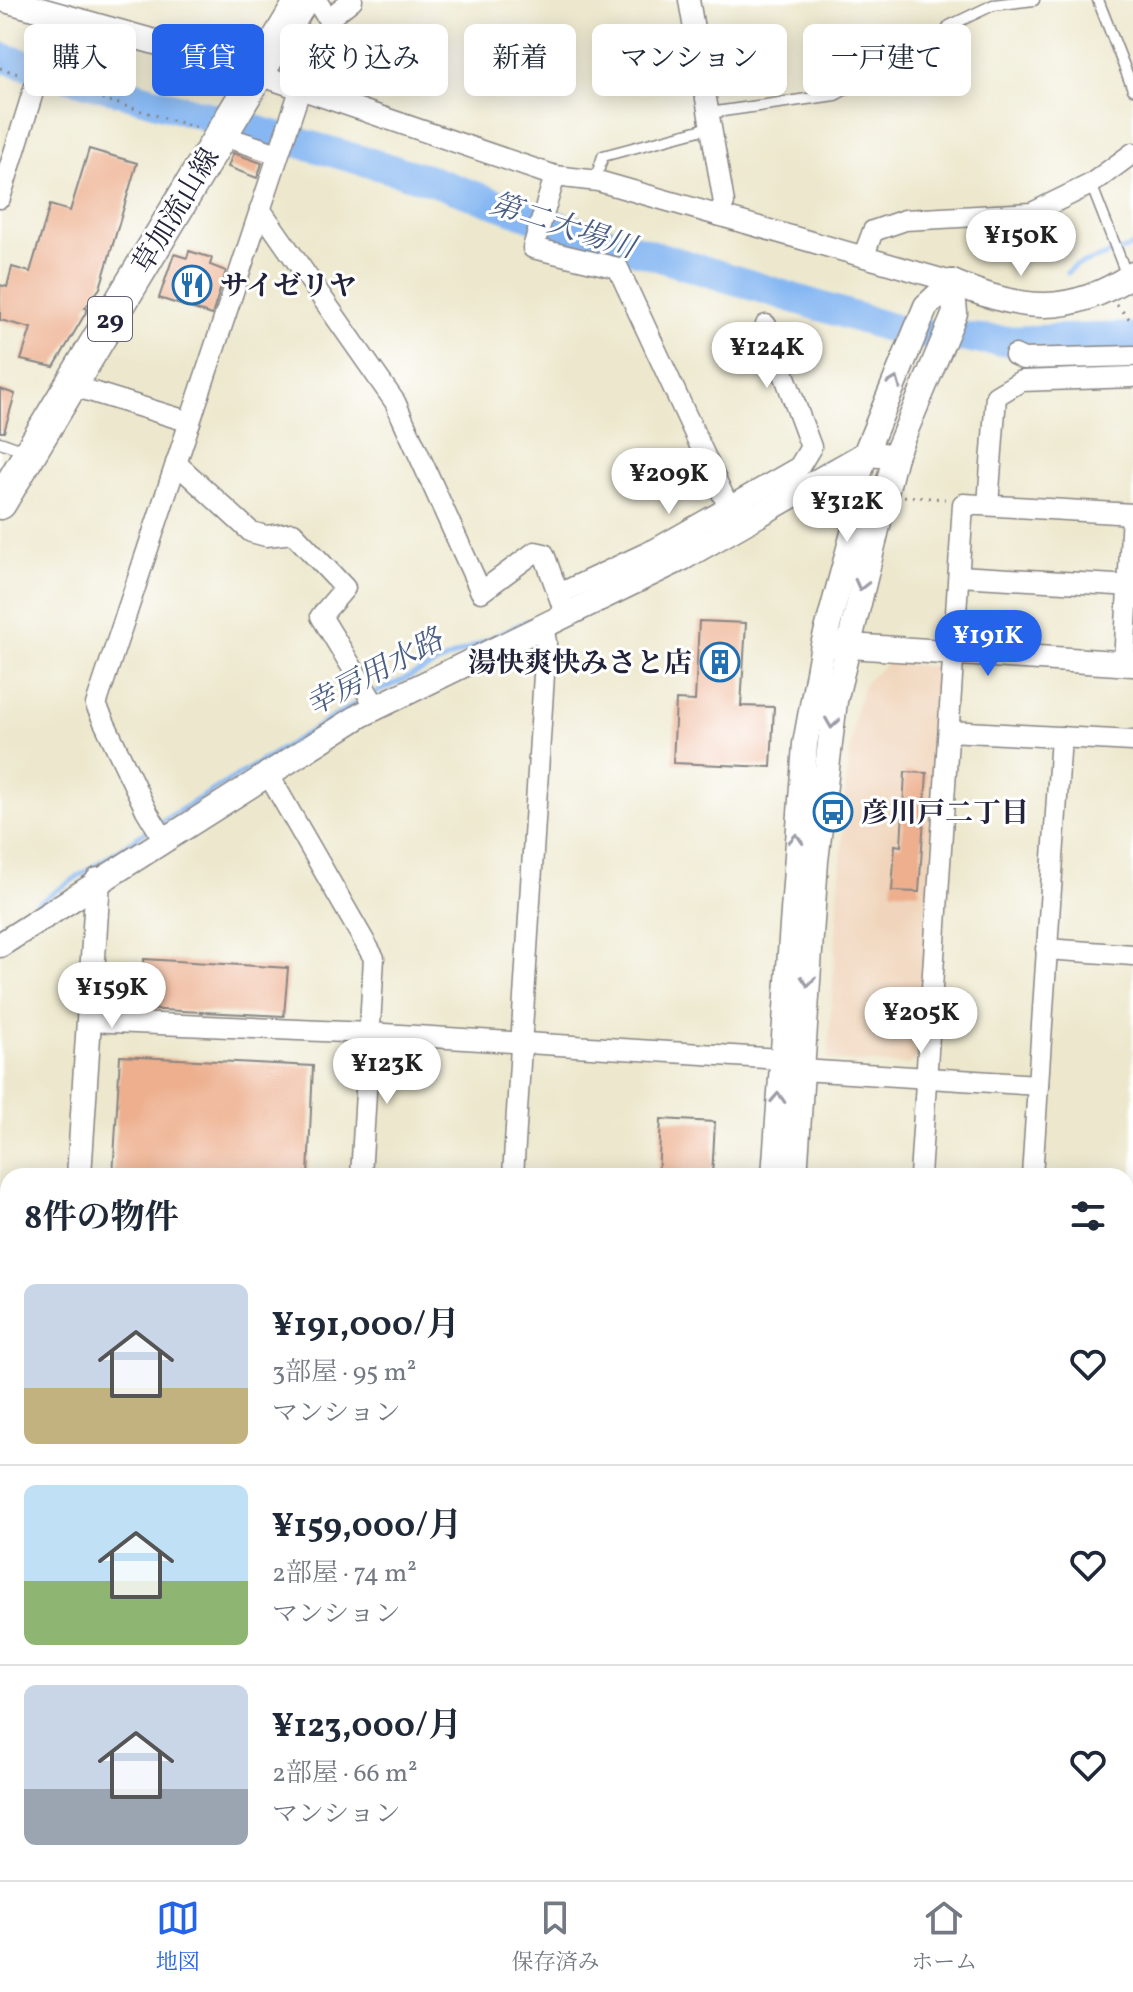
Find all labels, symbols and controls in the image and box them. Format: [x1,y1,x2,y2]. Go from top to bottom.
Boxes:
chip: 購入 [24,24,136,96]
chip: 賃貸 [152,24,264,96]
chip: 絞り込み [280,24,448,96]
chip: 新着 [464,24,576,96]
chip: マンション [592,24,787,96]
chip: 一戸建て [803,24,971,96]
street label: 草加流山線 [124,141,230,281]
water label: 第二大場川 [485,184,643,271]
pin: ¥150K [965,210,1077,278]
text: ¥150K [984,218,1058,254]
restaurant icon: サイゼリヤ [171,264,213,306]
place label: サイゼリヤ [220,268,357,307]
road number: 29 [88,297,132,341]
pin: ¥124K [711,322,823,390]
text: ¥124K [730,330,804,366]
one-way arrow [886,376,902,390]
pin: ¥209K [613,448,725,516]
text: ¥209K [629,456,709,492]
pin: ¥312K [791,476,903,544]
text: ¥312K [811,484,883,520]
one-way arrow [854,578,871,592]
pin: ¥191K [932,610,1044,678]
text: ¥191K [953,618,1023,654]
water label: 幸房用水路 [299,619,453,728]
building icon: 湯快爽快みさと店 [699,641,741,683]
place label: 湯快爽快みさと店 [468,645,692,684]
one-way arrow [824,716,841,729]
bus stop icon: 彦川戸二丁目 [812,791,854,833]
place label: 彦川戸二丁目 [861,795,1029,834]
one-way arrow [787,832,804,845]
pin: ¥159K [56,962,168,1030]
text: ¥159K [76,970,148,1006]
one-way arrow [800,975,817,988]
pin: ¥205K [865,987,977,1055]
text: ¥205K [882,995,960,1031]
pin: ¥123K [331,1038,443,1106]
text: ¥123K [351,1046,423,1082]
one-way arrow [769,1091,786,1104]
icon: filters [1066,1194,1110,1238]
text: 8件の物件 [24,1196,179,1243]
text: ¥191,000/月 [272,1303,460,1350]
icon: home [88,1316,184,1412]
icon: heart [1066,1342,1110,1386]
text: 3部屋 · 95 m² [272,1355,416,1391]
text: マンション [272,1396,401,1432]
text: ¥159,000/月 [272,1504,462,1551]
icon: home [88,1517,184,1613]
icon: heart [1066,1543,1110,1587]
text: 2部屋 · 74 m² [272,1556,417,1592]
text: マンション [272,1597,401,1633]
text: ¥123,000/月 [272,1704,462,1751]
icon: home [88,1717,184,1813]
icon: heart [1066,1743,1110,1787]
text: 2部屋 · 66 m² [272,1756,418,1792]
text: マンション [272,1797,401,1833]
tab: 地図 [156,1896,200,1979]
tab: 保存済み [511,1896,599,1979]
tab: ホーム [911,1896,977,1979]

